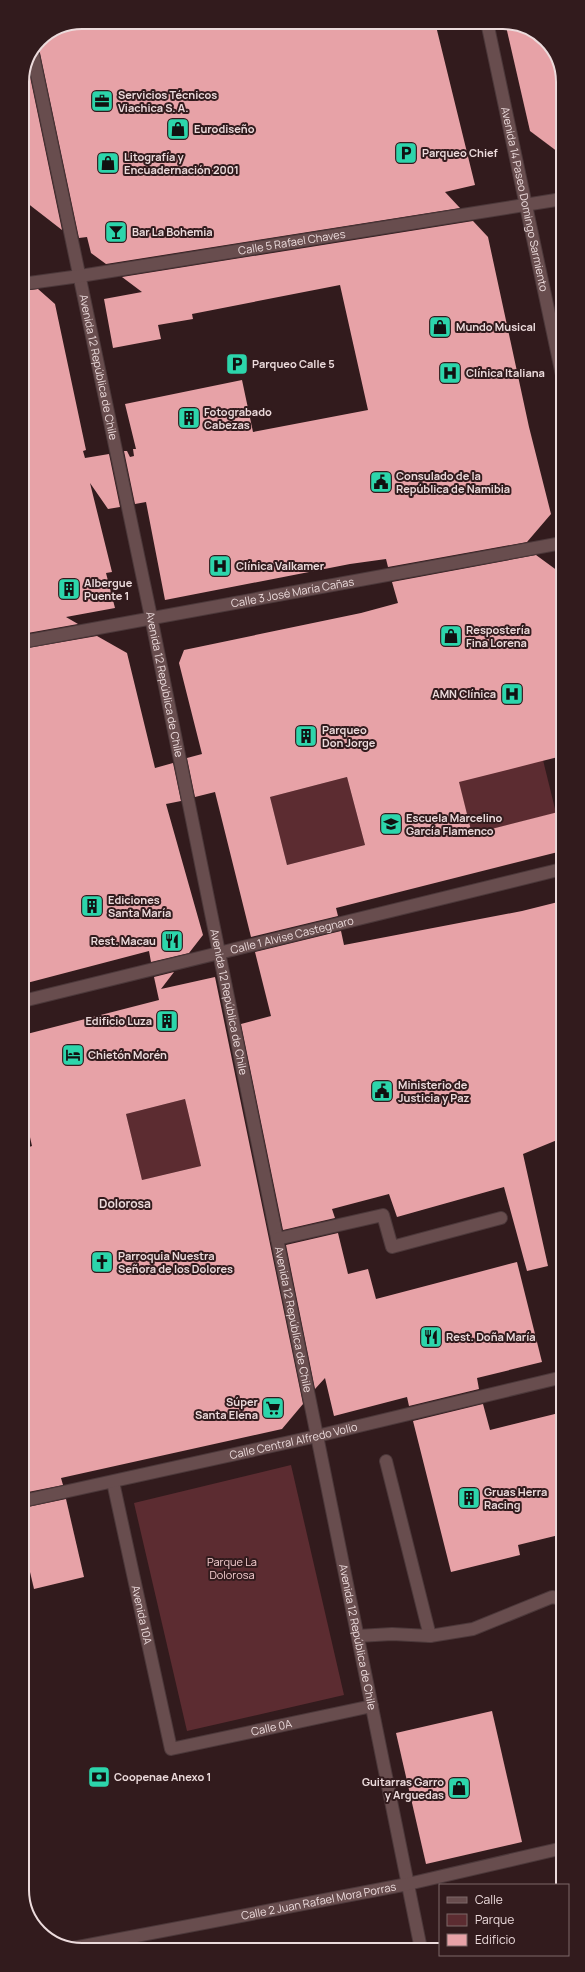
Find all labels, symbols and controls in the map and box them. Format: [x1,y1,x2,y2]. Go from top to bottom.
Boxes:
place label: Servicios Técnicos Viachica S. A. [118,87,217,115]
office icon: Servicios Técnicos Viachica S. A. [89,88,115,114]
street label: Avenida 14 Paseo Domingo Sarmiento [498,105,552,293]
shop icon: Eurodiseño [165,116,191,142]
place label: Eurodiseño [194,121,255,136]
parking icon: Parqueo Chief [393,140,419,166]
place label: Parqueo Chief [422,145,499,160]
place label: Litografía y Encuadernación 2001 [124,149,239,177]
shop icon: Litografía y Encuadernación 2001 [95,150,121,176]
bar icon: Bar La Bohemia [103,219,129,245]
place label: Bar La Bohemia [132,224,213,239]
street label: Calle 5 Rafael Chaves [237,226,347,258]
street label: Avenida 12 República de Chile [76,293,122,442]
shop icon: Mundo Musical [427,314,453,340]
place label: Mundo Musical [456,319,536,334]
parking icon: Parqueo Calle 5 [224,351,250,377]
place label: Parqueo Calle 5 [252,356,335,371]
hospital icon: Clínica Italiana [437,360,463,386]
place label: Clínica Italiana [466,365,545,380]
place label: Fotograbado Cabezas [204,404,272,432]
building icon: Fotograbado Cabezas [176,405,202,431]
place label: Consulado de la República de Namibia [396,468,510,496]
public building icon: Consulado de la República de Namibia [368,469,394,495]
hospital icon: Clínica Valkamer [207,553,233,579]
place label: Clínica Valkamer [236,558,325,573]
street label: Calle 3 José María Cañas [230,573,355,611]
place label: Albergue Puente 1 [84,575,133,603]
building icon: Albergue Puente 1 [56,576,82,602]
street label: Avenida 12 República de Chile [143,610,187,759]
place label: Respostería Fina Lorena [466,622,530,650]
shop icon: Respostería Fina Lorena [438,623,464,649]
hospital icon: AMN Clínica [499,681,525,707]
place label: AMN Clínica [432,686,496,701]
place label: Parqueo Don Jorge [322,722,376,750]
building icon: Parqueo Don Jorge [293,723,319,749]
place label: Escuela Marcelino García Flamenco [406,810,503,838]
school or university icon: Escuela Marcelino García Flamenco [378,811,404,837]
place label: Ediciones Santa María [108,892,171,920]
building icon: Ediciones Santa María [79,893,105,919]
street label: Calle 1 Alvise Castegnaro [229,912,356,957]
restaurant icon: Rest. Macau [159,928,185,954]
street label: Avenida 12 República de Chile [207,928,252,1077]
place label: Rest. Macau [91,933,156,948]
building icon: Edificio Luza [154,1008,180,1034]
place label: Edificio Luza [85,1013,152,1028]
hotel icon: Chietón Morén [60,1042,86,1068]
place label: Chietón Morén [88,1047,167,1062]
place label: Ministerio de Justicia y Paz [398,1077,470,1105]
public building icon: Ministerio de Justicia y Paz [369,1078,395,1104]
district label: Dolorosa [99,1195,151,1212]
street label: Avenida 12 República de Chile [272,1245,316,1394]
place label: Parroquia Nuestra Señora de los Dolores [118,1248,233,1276]
church icon: Parroquia Nuestra Señora de los Dolores [89,1249,115,1275]
restaurant icon: Rest. Doña María [418,1324,444,1350]
place label: Rest. Doña María [446,1329,536,1344]
place label: Súper Santa Elena [195,1394,259,1422]
supermarket icon: Súper Santa Elena [260,1395,286,1421]
street label: Calle Central Alfredo Volio [228,1418,359,1462]
place label: Gruas Herra Racing [484,1484,547,1512]
building icon: Gruas Herra Racing [456,1485,482,1511]
park label: Parque La Dolorosa [207,1554,257,1582]
street label: Avenida 12 República de Chile [336,1563,380,1712]
street label: Avenida 10A [129,1584,156,1646]
street label: Calle 0A [250,1715,293,1739]
bank icon: Coopenae Anexo 1 [86,1764,112,1790]
place label: Coopenae Anexo 1 [114,1769,211,1784]
place label: Guitarras Garro y Arguedas [362,1774,444,1802]
shop icon: Guitarras Garro y Arguedas [446,1775,472,1801]
street label: Calle 2 Juan Rafael Mora Porras [240,1878,397,1923]
legend [439,1884,569,1956]
text: Calle [475,1891,503,1908]
text: Parque [475,1911,514,1928]
text: Edificio [475,1931,515,1948]

